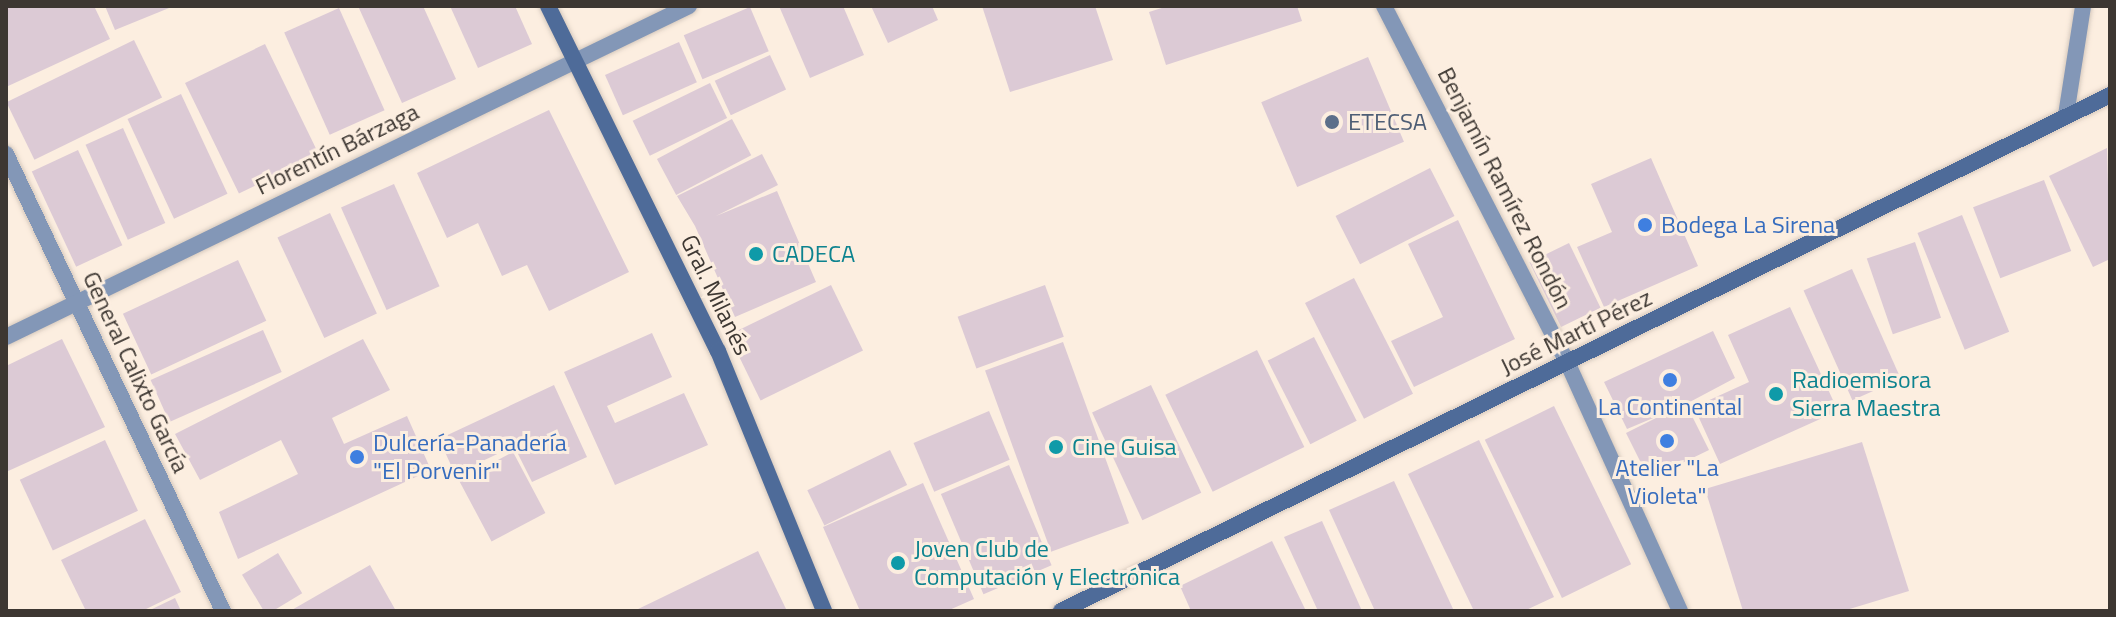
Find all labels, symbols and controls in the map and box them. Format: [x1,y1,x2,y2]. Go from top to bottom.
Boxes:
street label: Benjamín Ramírez Rondón [1431,62,1579,314]
street label: Florentín Bárzaga [251,97,423,201]
place label: ETECSA [1348,108,1427,136]
marker: ETECSA [1323,113,1341,131]
place label: Bodega La Sirena [1661,211,1835,239]
marker: Bodega La Sirena [1636,216,1654,234]
street label: Gral. Milanés [675,230,757,360]
place label: CADECA [772,240,855,268]
marker: CADECA [747,245,765,263]
street label: General Calixto García [77,267,195,477]
street label: José Martí Pérez [1496,283,1656,381]
place label: Radioemisora Sierra Maestra [1792,366,1941,422]
marker: La Continental [1661,371,1679,389]
marker: Radioemisora Sierra Maestra [1767,385,1785,403]
place label: La Continental [1598,393,1742,421]
place label: Dulcería-Panadería "El Porvenir" [373,429,567,485]
marker: Atelier "La Violeta" [1658,432,1676,450]
place label: Cine Guisa [1072,433,1177,461]
marker: Cine Guisa [1047,438,1065,456]
marker: Dulcería-Panadería "El Porvenir" [348,448,366,466]
place label: Atelier "La Violeta" [1615,454,1719,510]
place label: Joven Club de Computación y Electrónica [914,535,1180,591]
marker: Joven Club de Computación y Electrónica [889,554,907,572]

